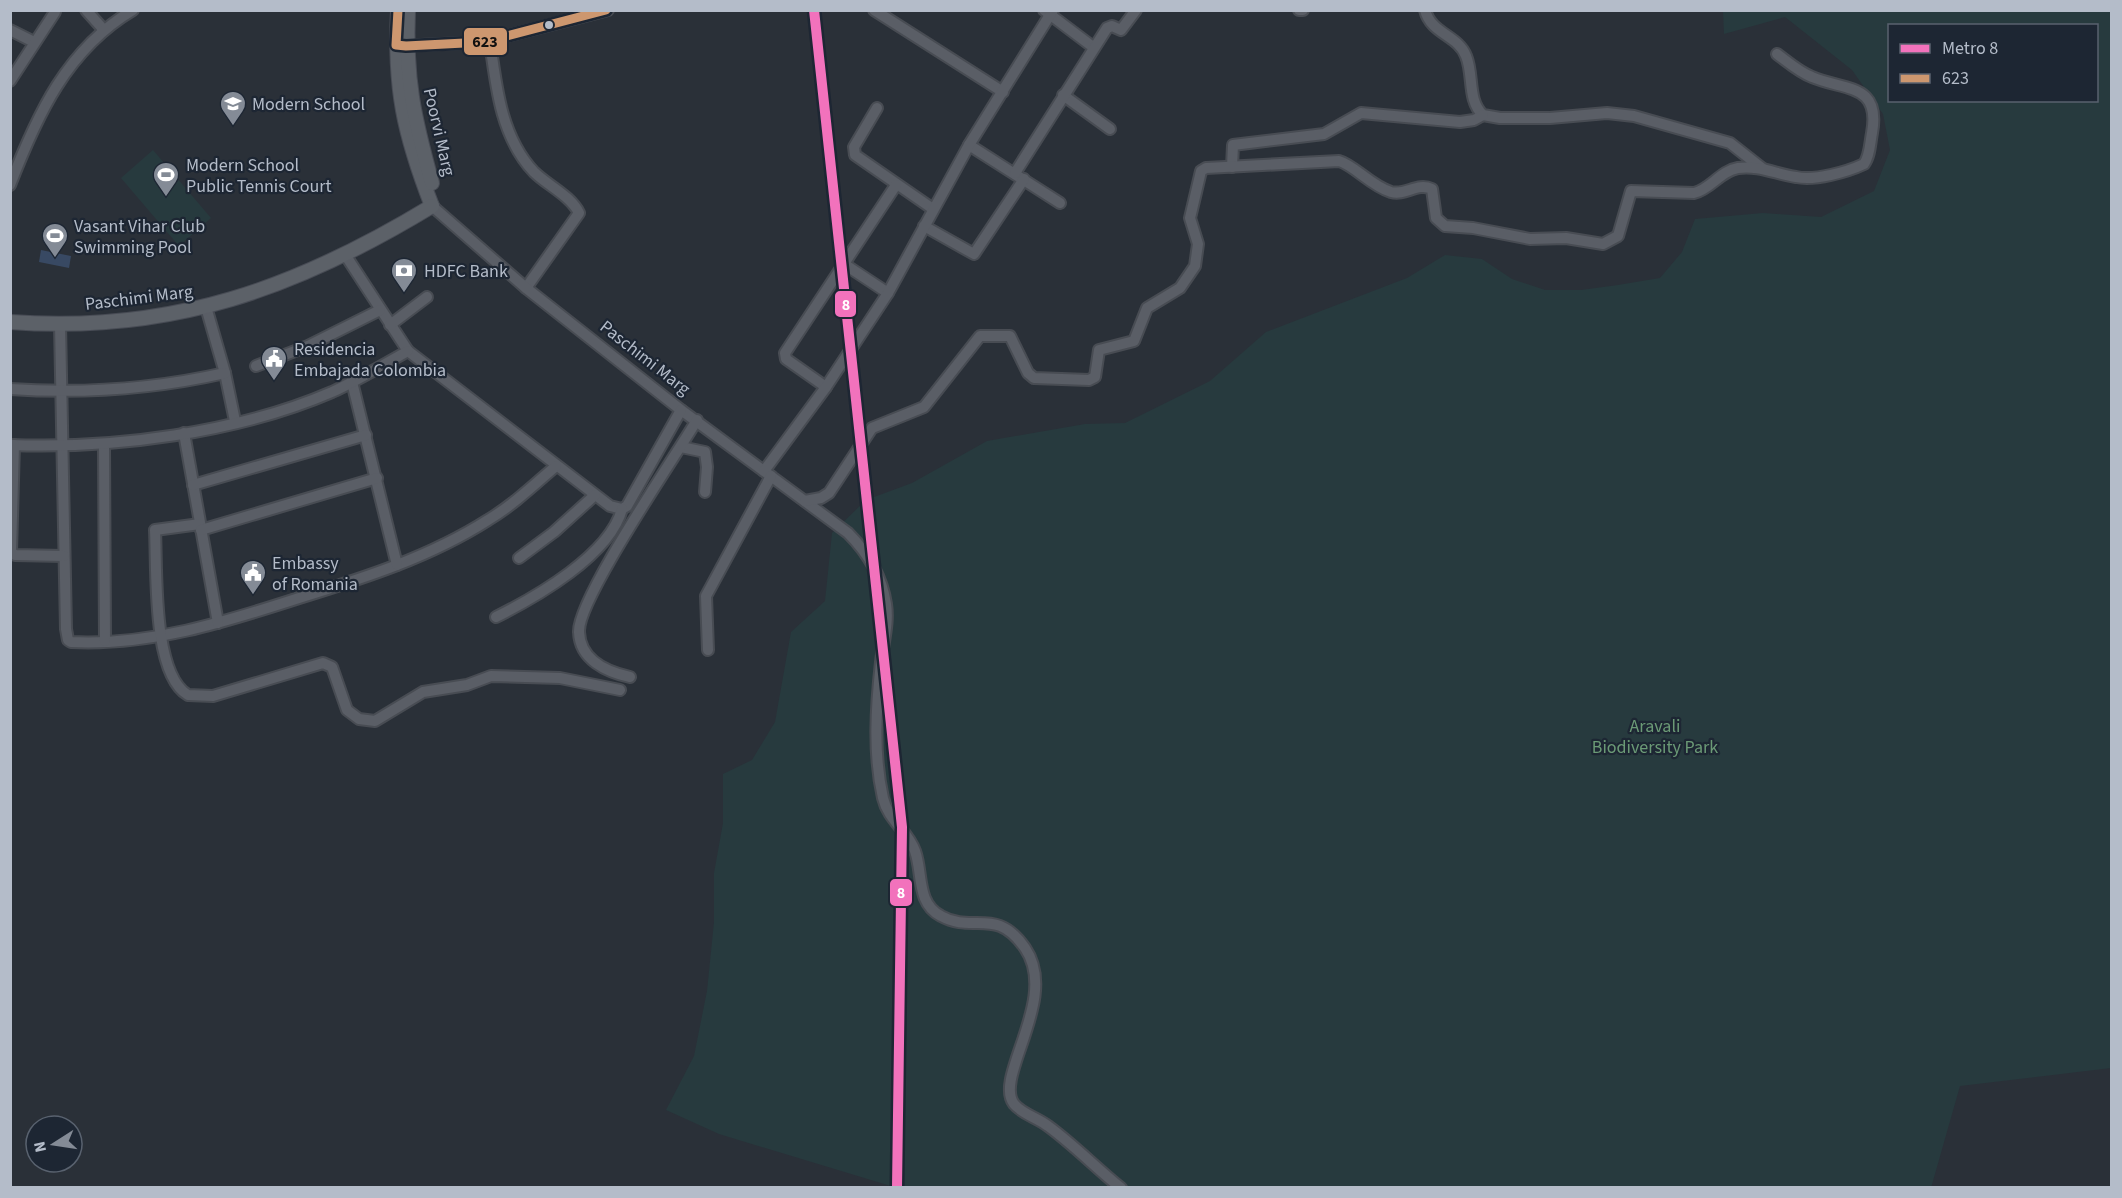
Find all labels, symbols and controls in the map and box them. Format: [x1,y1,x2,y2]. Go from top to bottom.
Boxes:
unlabelled marker [543,19,555,31]
legend [1888,24,2098,102]
line badge: 623 [463,27,508,56]
text: 623 [472,31,498,53]
text: Metro 8 [1942,36,1998,61]
text: 623 [1942,66,1969,91]
street label: Poorvi Marg [417,85,461,179]
school or university icon: Modern School [218,89,248,127]
place label: Modern School [252,92,365,117]
place label: Modern School Public Tennis Court [186,153,332,199]
sports icon: Modern School Public Tennis Court [151,160,181,198]
place label: Vasant Vihar Club Swimming Pool [74,214,205,260]
sports icon: Vasant Vihar Club Swimming Pool [40,221,70,259]
bank icon: HDFC Bank [389,256,419,294]
place label: HDFC Bank [424,259,508,284]
street label: Paschimi Marg [84,279,194,317]
line badge: 8 [834,290,857,318]
text: 8 [842,294,850,316]
street label: Paschimi Marg [594,315,696,401]
place label: Residencia Embajada Colombia [294,337,446,383]
public building icon: Residencia Embajada Colombia [259,344,289,382]
place label: Embassy of Romania [272,551,358,597]
public building icon: Embassy of Romania [238,558,268,596]
park label: Aravali Biodiversity Park [1592,714,1718,760]
line badge: 8 [889,878,913,907]
text: 8 [897,882,905,904]
north arrow [24,1114,84,1174]
text: N [28,1139,52,1154]

